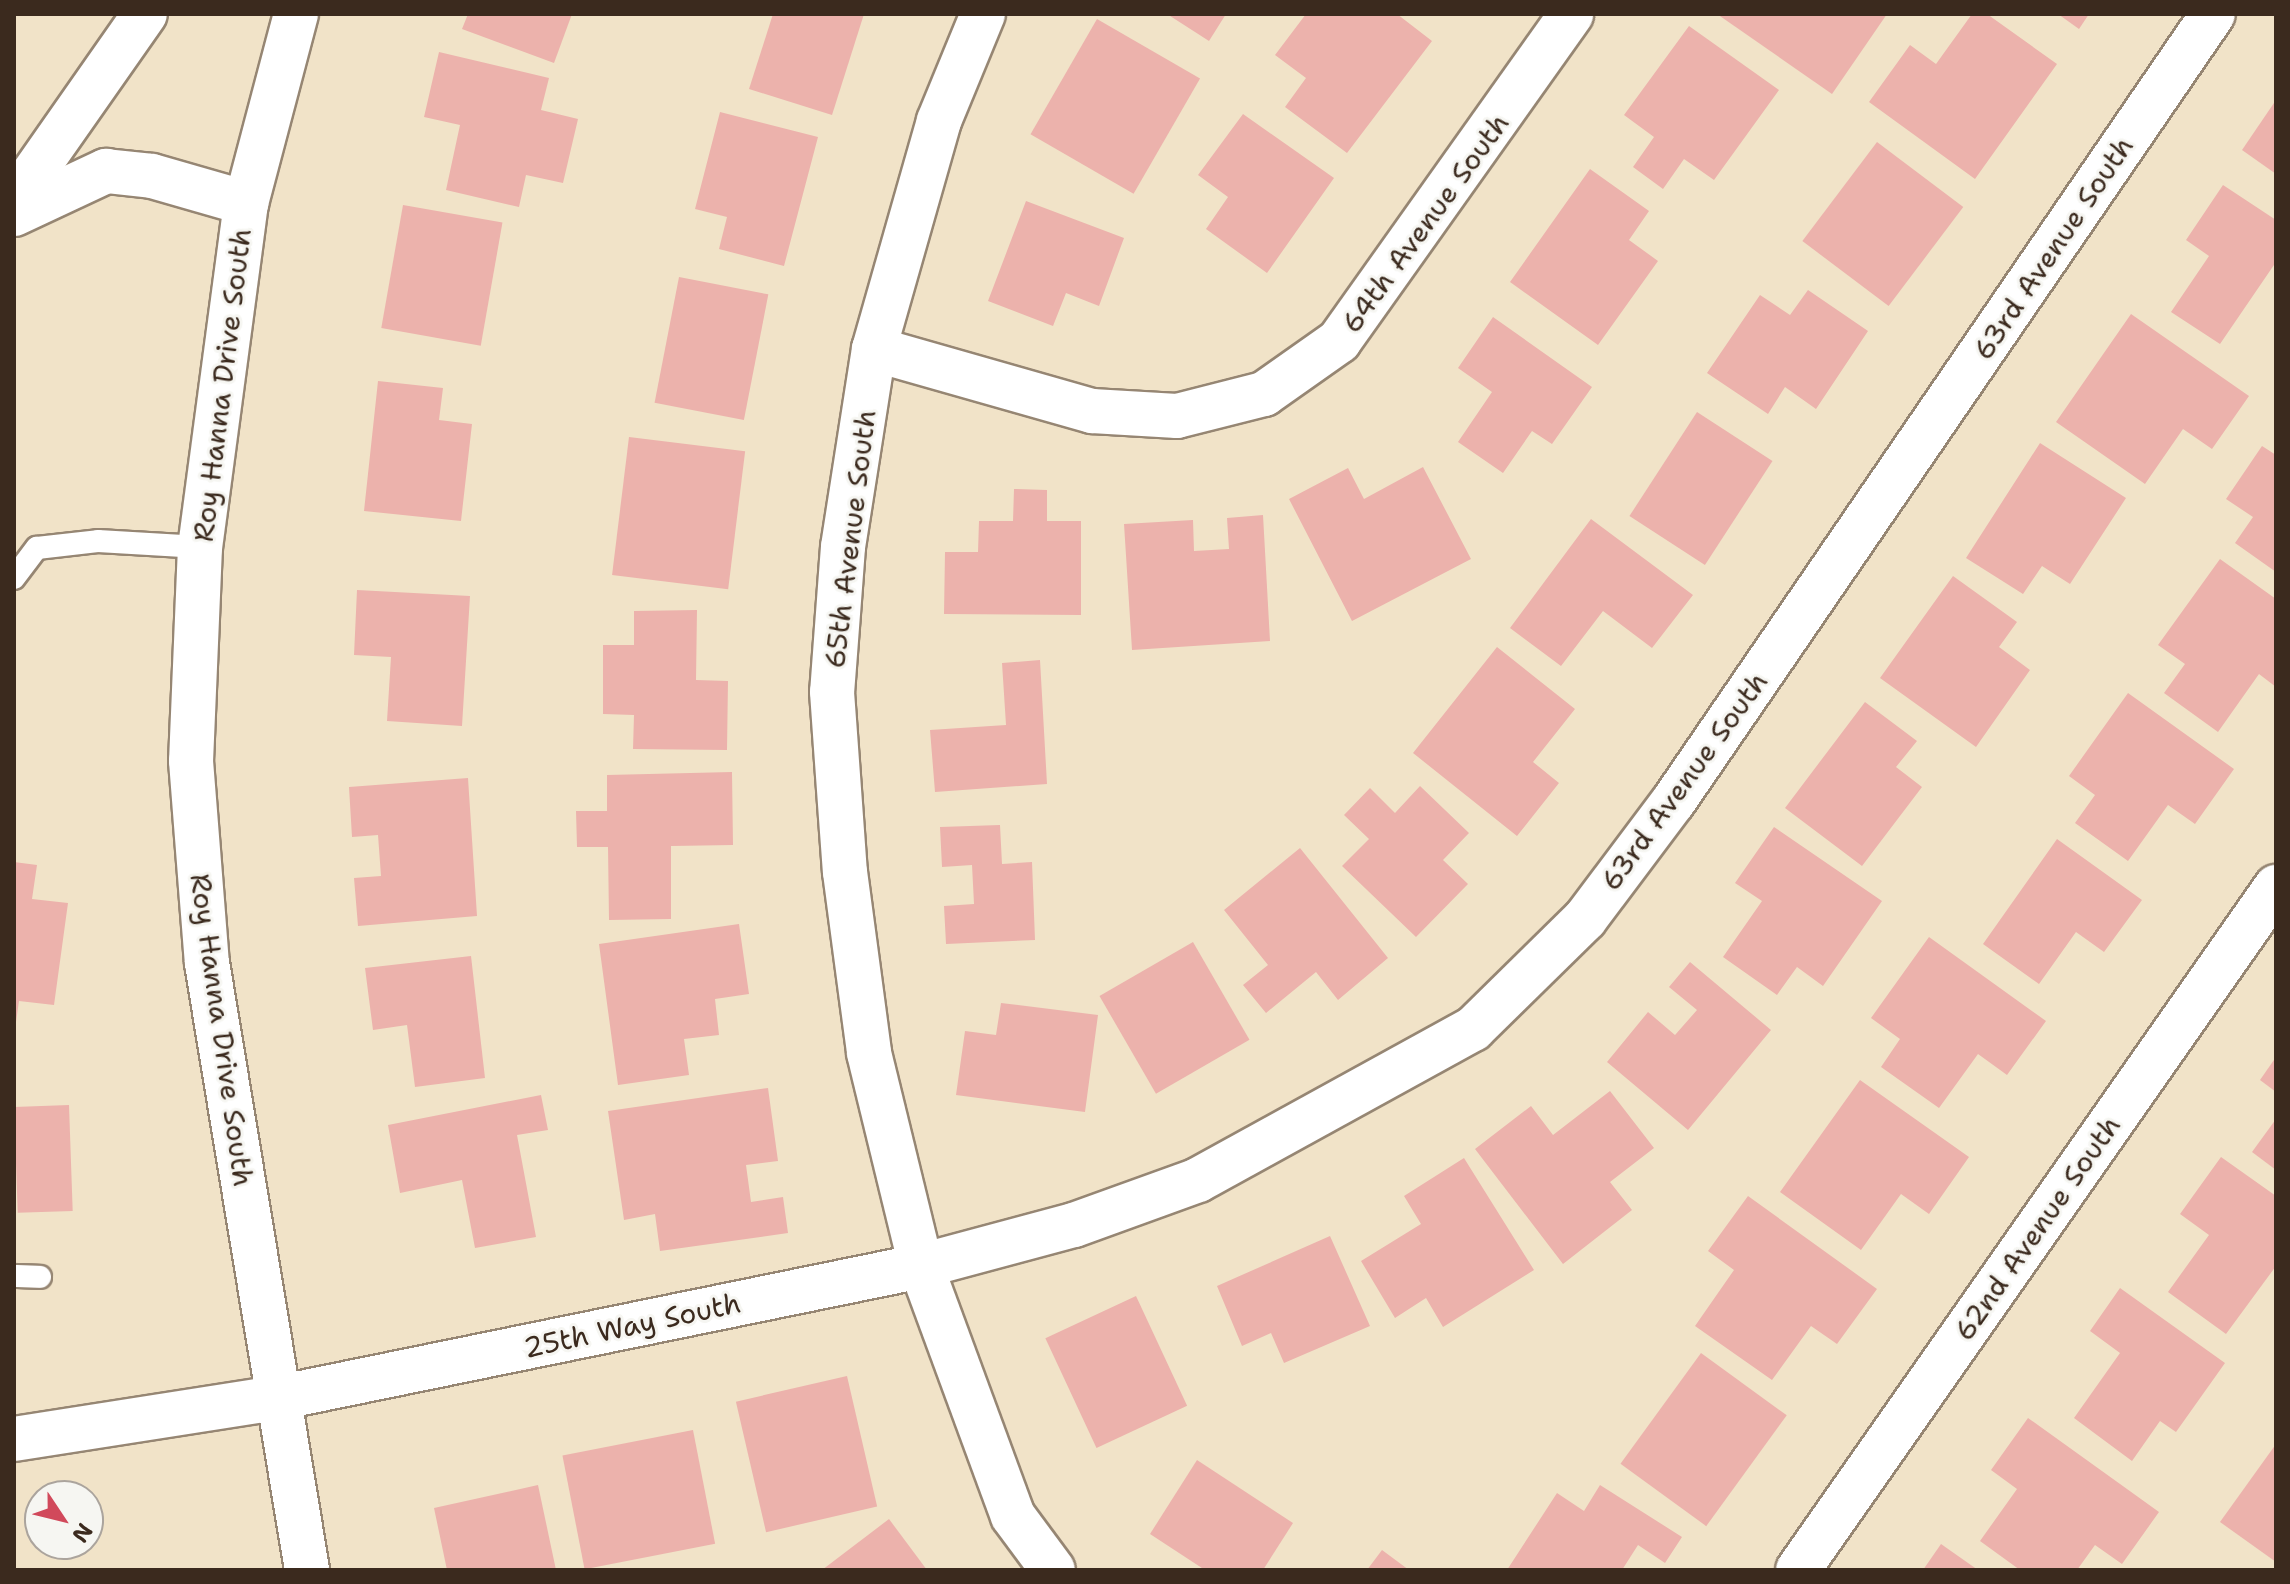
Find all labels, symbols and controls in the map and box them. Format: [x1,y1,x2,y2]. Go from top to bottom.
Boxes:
street label: 64th Avenue South [1334,107,1516,339]
street label: 63rd Avenue South [1966,130,2140,366]
street label: Roy Hanna Drive South [186,226,258,544]
street label: 65th Avenue South [817,408,883,670]
street label: 63rd Avenue South [1593,665,1775,897]
street label: Roy Hanna Drive South [183,871,261,1189]
street label: 62nd Avenue South [1947,1109,2127,1347]
street label: 25th Way South [520,1286,744,1364]
north arrow [24,1480,104,1560]
text: N [66,1517,99,1548]

